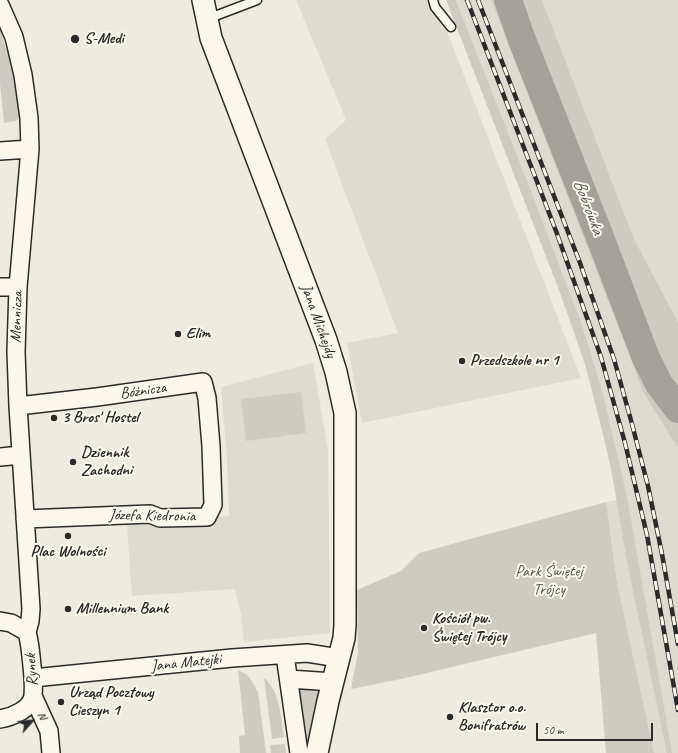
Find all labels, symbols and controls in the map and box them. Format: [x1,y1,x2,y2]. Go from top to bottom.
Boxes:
place label: S-Medi [84,29,124,49]
marker: S-Medi [69,33,81,45]
water label: Bobrówka [568,177,608,237]
street label: Jana Michejdy [296,282,340,360]
street label: Mennicza [7,291,27,343]
place label: Elim [186,324,210,344]
marker: Elim [173,329,183,339]
place label: Przedszkole nr 1 [470,351,559,371]
marker: Przedszkole nr 1 [457,356,467,366]
street label: Bóżnicza [119,378,167,404]
place label: 3 Bros' Hostel [62,408,138,428]
marker: 3 Bros' Hostel [49,413,59,423]
place label: Dziennik Zachodni [81,443,132,481]
marker: Dziennik Zachodni [68,457,78,467]
street label: Józefa Kiedronia [109,506,195,526]
marker: Plac Wolności [63,531,73,541]
place label: Plac Wolności [31,542,105,562]
park label: Park Świętej Trójcy [515,562,583,600]
place label: Millennium Bank [76,599,168,619]
marker: Millennium Bank [63,604,73,614]
place label: Kościół pw. Świętej Trójcy [432,609,507,647]
marker: Kościół pw. Świętej Trójcy [419,623,429,633]
street label: Jana Matejki [150,650,222,676]
street label: Rynek [21,653,43,687]
place label: Urząd Pocztowy Cieszyn 1 [69,683,153,721]
marker: Urząd Pocztowy Cieszyn 1 [56,697,66,707]
place label: Klasztor o.o. Bonifratrów [458,698,526,736]
north arrow [12,701,52,741]
text: N [35,709,50,722]
marker: Klasztor o.o. Bonifratrów [445,712,455,722]
scale bar [538,715,655,741]
text: 50 m [543,722,563,738]

